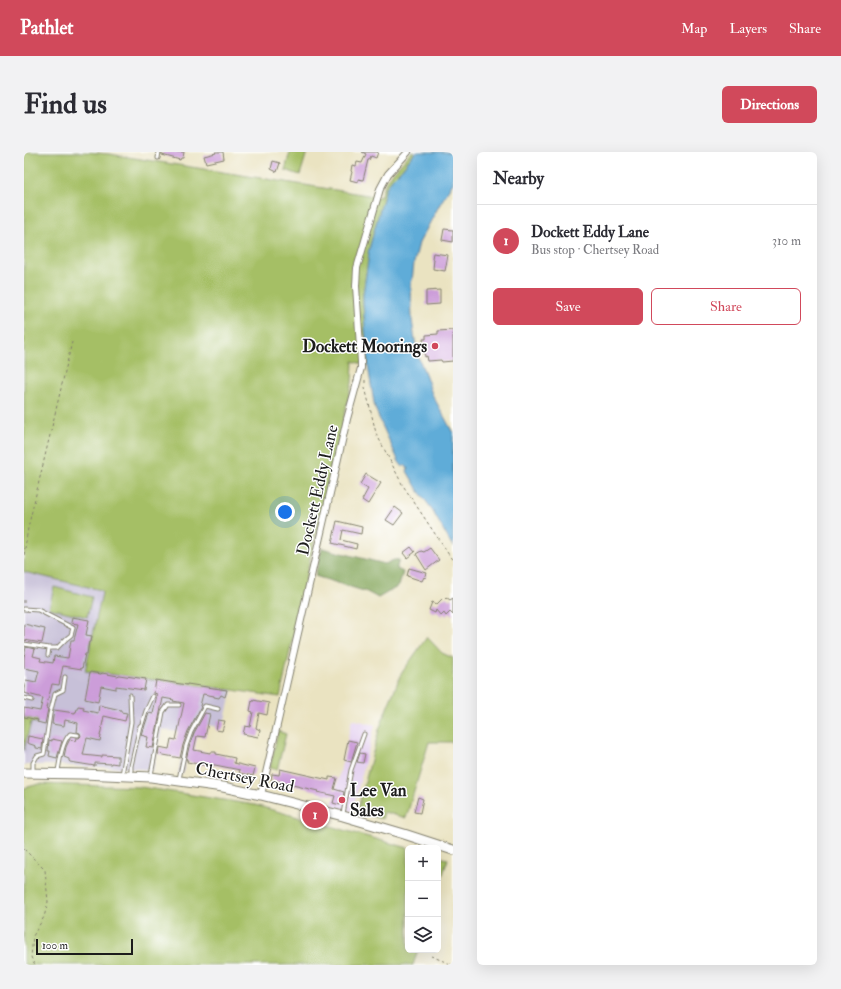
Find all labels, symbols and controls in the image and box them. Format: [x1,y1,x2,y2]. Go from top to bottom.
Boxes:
text: Pathlet [20,16,74,40]
text: Map [681,20,707,37]
text: Layers [729,20,767,37]
text: Share [789,20,821,37]
button: Directions [722,86,817,123]
text: Find us [24,87,107,122]
text: Nearby [493,168,544,189]
text: Dockett Eddy Lane [531,223,649,242]
text: 1 [504,233,508,249]
text: 310 m [772,233,801,249]
text: Bus stop · Chertsey Road [531,242,659,258]
button: Save [493,288,643,325]
button: Share [651,288,801,325]
place label: Dockett Moorings [302,336,427,358]
marker: Dockett Moorings [430,341,440,351]
street label: Dockett Eddy Lane [292,423,344,558]
your location [275,502,295,522]
street label: Chertsey Road [194,758,297,798]
place label: Lee Van Sales [350,780,407,821]
marker: Lee Van Sales [337,795,347,805]
pin: 1 [302,800,328,830]
map controls [405,845,441,953]
button: + [405,845,441,881]
button: − [405,881,441,917]
button: layers [405,917,441,953]
scale bar [36,937,133,956]
text: 100 m [42,939,68,952]

